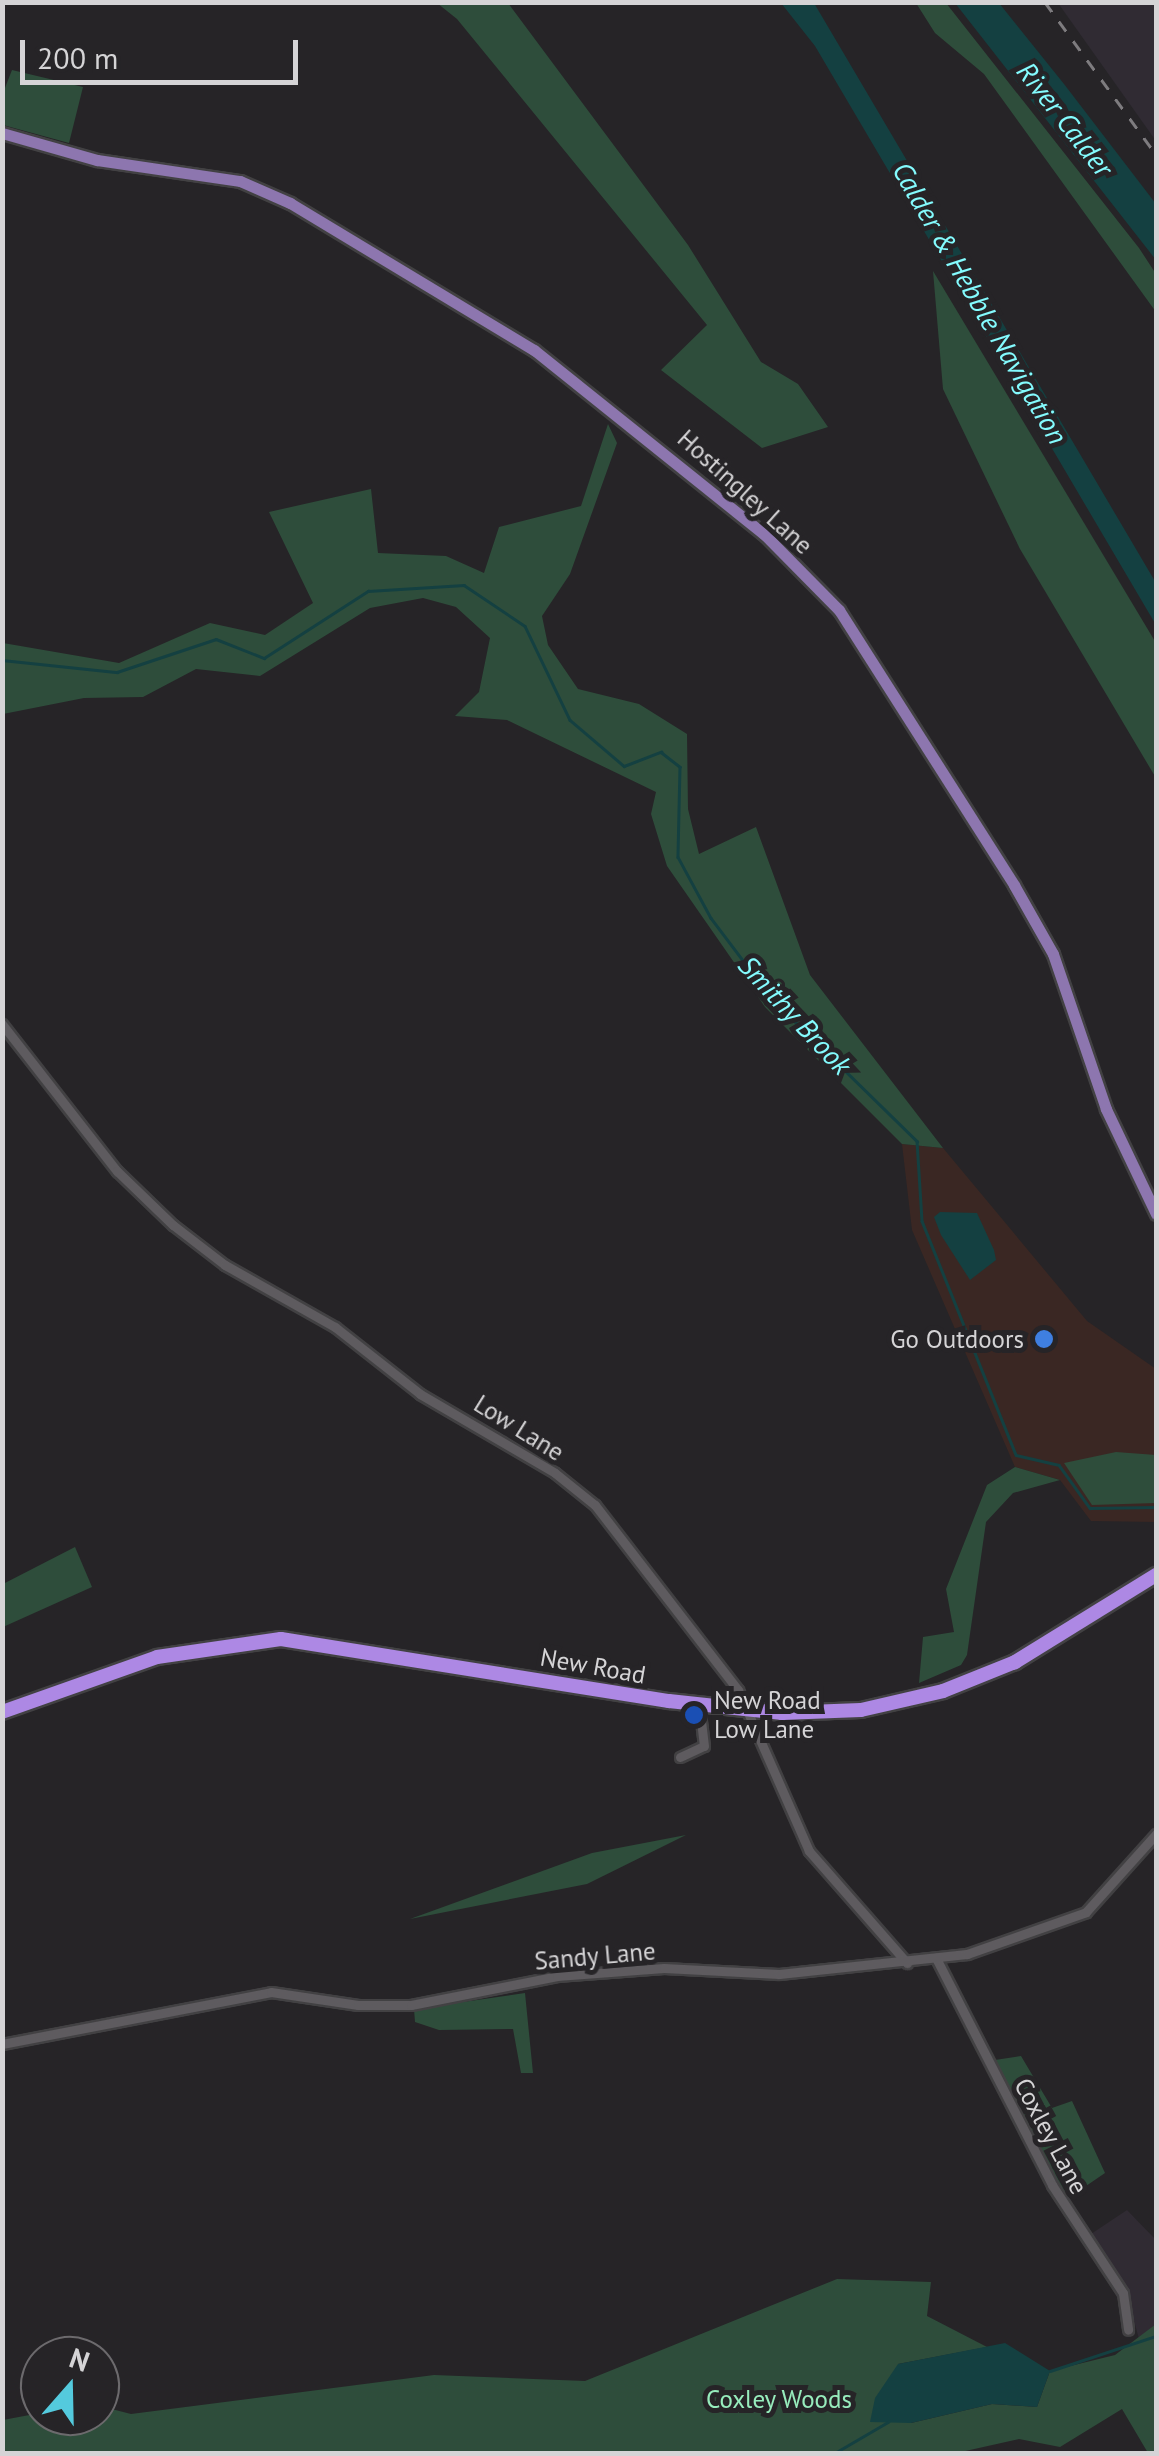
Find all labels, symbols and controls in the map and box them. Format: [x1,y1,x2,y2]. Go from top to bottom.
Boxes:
scale bar [25,20,302,82]
text: 200 m [37,38,118,77]
water label: River Calder [1010,55,1120,183]
water label: Calder & Hebble Navigation [885,156,1075,450]
street label: Hostingley Lane [671,423,819,561]
water label: Smithy Brook [731,948,859,1082]
place label: Go Outdoors [890,1324,1024,1354]
marker: Go Outdoors [1033,1328,1055,1350]
street label: Low Lane [468,1389,570,1467]
street label: New Road [538,1642,648,1690]
place label: New Road Low Lane [714,1686,821,1745]
marker: New Road Low Lane [683,1704,705,1726]
street label: Sandy Lane [533,1936,657,1976]
street label: Coxley Lane [1008,2072,1094,2200]
north arrow [20,2336,120,2436]
text: N [65,2339,95,2380]
park label: Coxley Woods [705,2384,853,2414]

